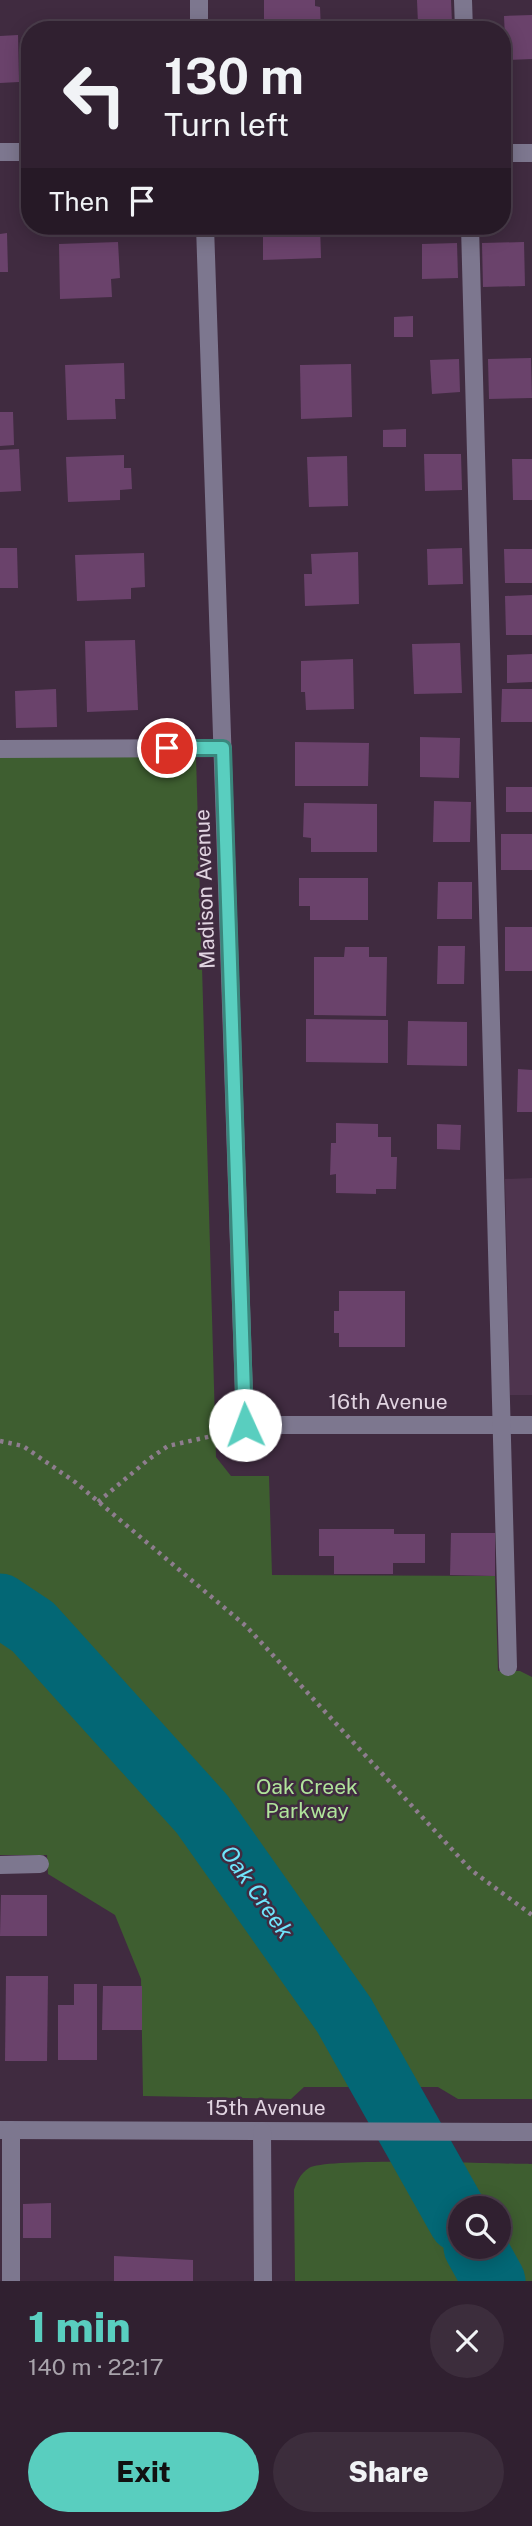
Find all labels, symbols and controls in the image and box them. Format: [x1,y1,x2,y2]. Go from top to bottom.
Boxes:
text: 130 m [164,47,304,105]
icon: left [49,49,140,140]
text: Turn left [164,106,289,143]
icon: arrive [123,182,161,220]
text: Then [49,186,109,217]
pin [137,718,197,778]
icon: arrive [148,729,186,767]
street label: Madison Avenue [189,809,220,969]
position arrow [208,1388,282,1462]
street label: 16th Avenue [328,1389,448,1414]
park label: Oak Creek Parkway [256,1774,358,1823]
water label: Oak Creek [216,1840,300,1944]
street label: 15th Avenue [206,2095,326,2120]
map controls [448,2196,511,2259]
button: search [448,2196,511,2259]
text: 1 min [28,2302,131,2351]
button: close [430,2304,504,2378]
text: 140 m · 22:17 [28,2353,163,2380]
button: Exit [28,2432,259,2512]
button: Share [273,2432,504,2512]

